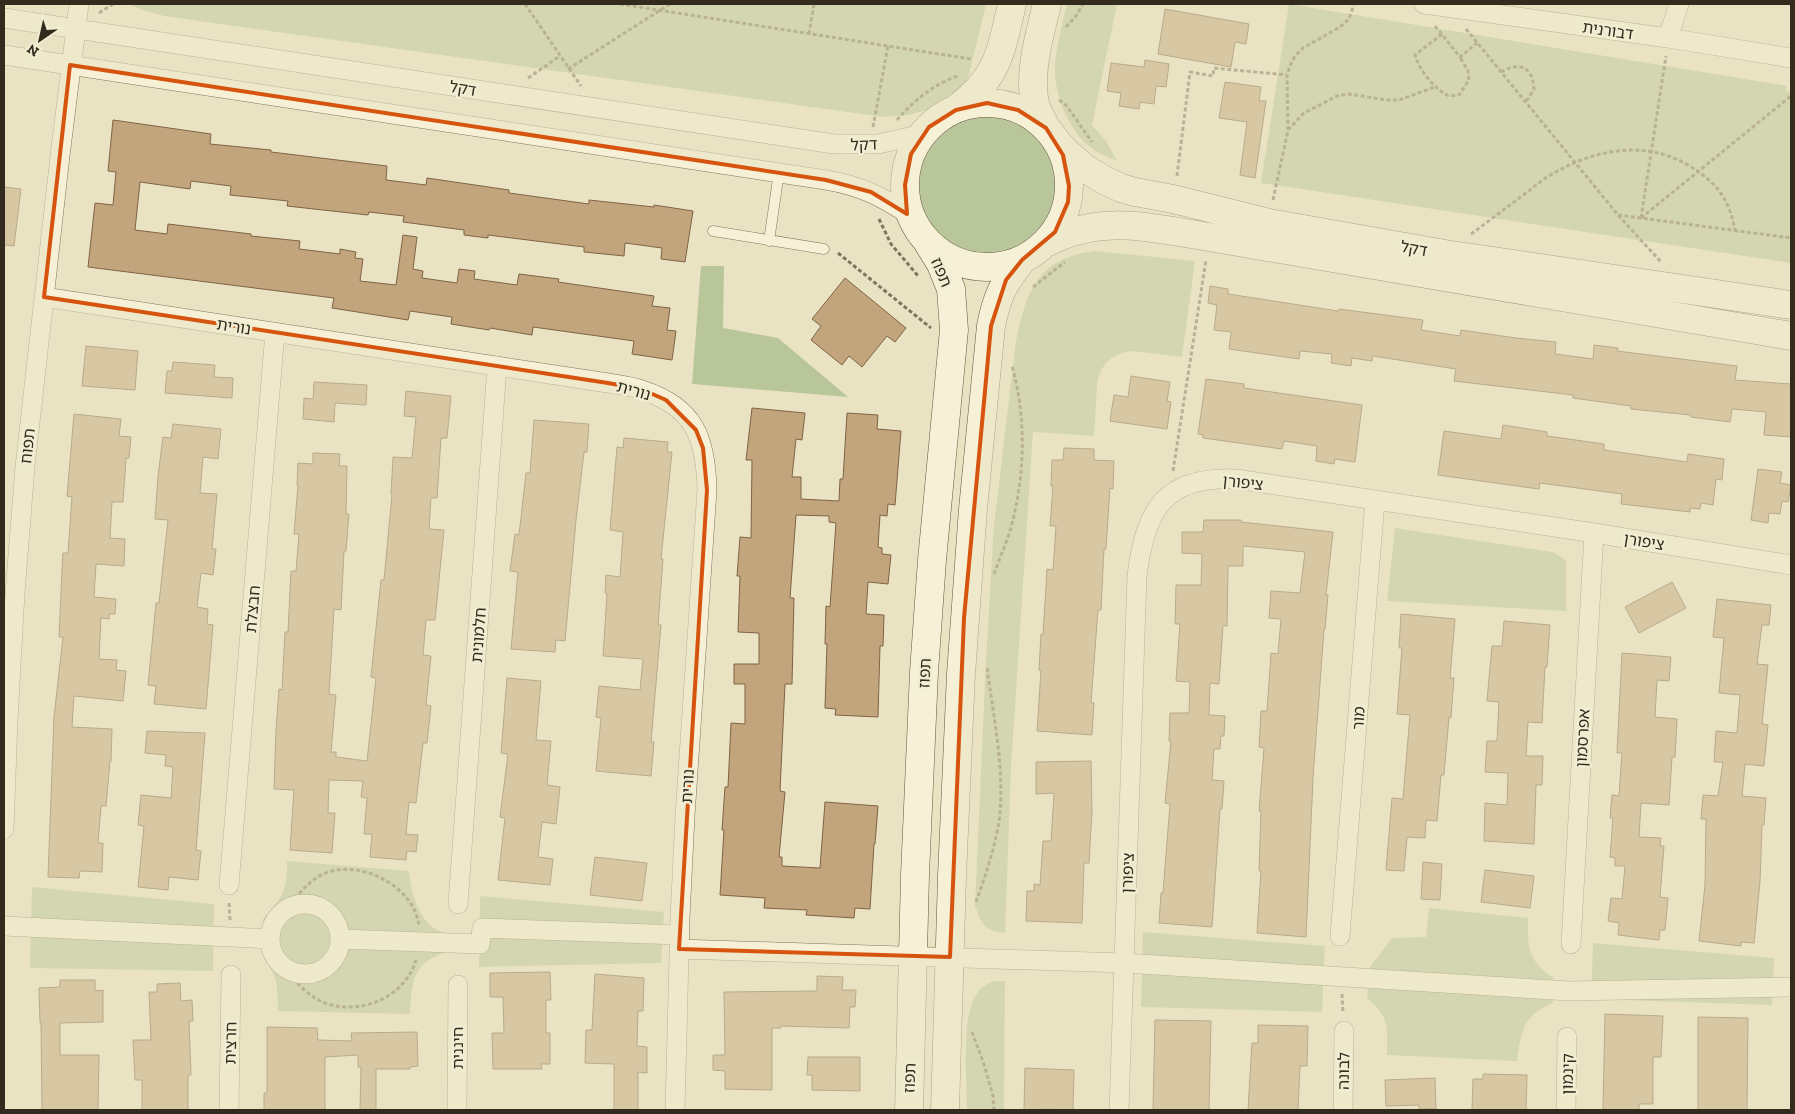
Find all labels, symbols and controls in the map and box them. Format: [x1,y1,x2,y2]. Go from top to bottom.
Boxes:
north arrow [15,15,65,65]
street label: דבורנית [1581,18,1635,44]
text: N [24,40,42,60]
street label: דקל [448,77,478,100]
street label: דקל [850,135,878,154]
street label: דקל [1399,237,1429,260]
street label: תפוז [927,255,956,290]
street label: נורית [215,314,252,339]
street label: נורית [615,377,653,404]
street label: תפוח [16,427,39,465]
street label: ציפורן [1222,471,1264,494]
street label: ציפורן [1622,529,1666,554]
street label: חבצלת [241,584,264,634]
street label: חלמונית [467,607,490,663]
street label: תפוז [914,657,935,689]
street label: מור [1348,706,1369,730]
street label: אפרסמון [1571,708,1594,768]
street label: נורית [677,768,698,804]
street label: ציפורן [1117,852,1138,894]
street label: חרצית [221,1021,240,1065]
street label: חיננית [448,1027,467,1069]
street label: לבונה [1334,1052,1353,1090]
street label: קינמון [1558,1053,1577,1095]
street label: תפוז [899,1063,920,1093]

